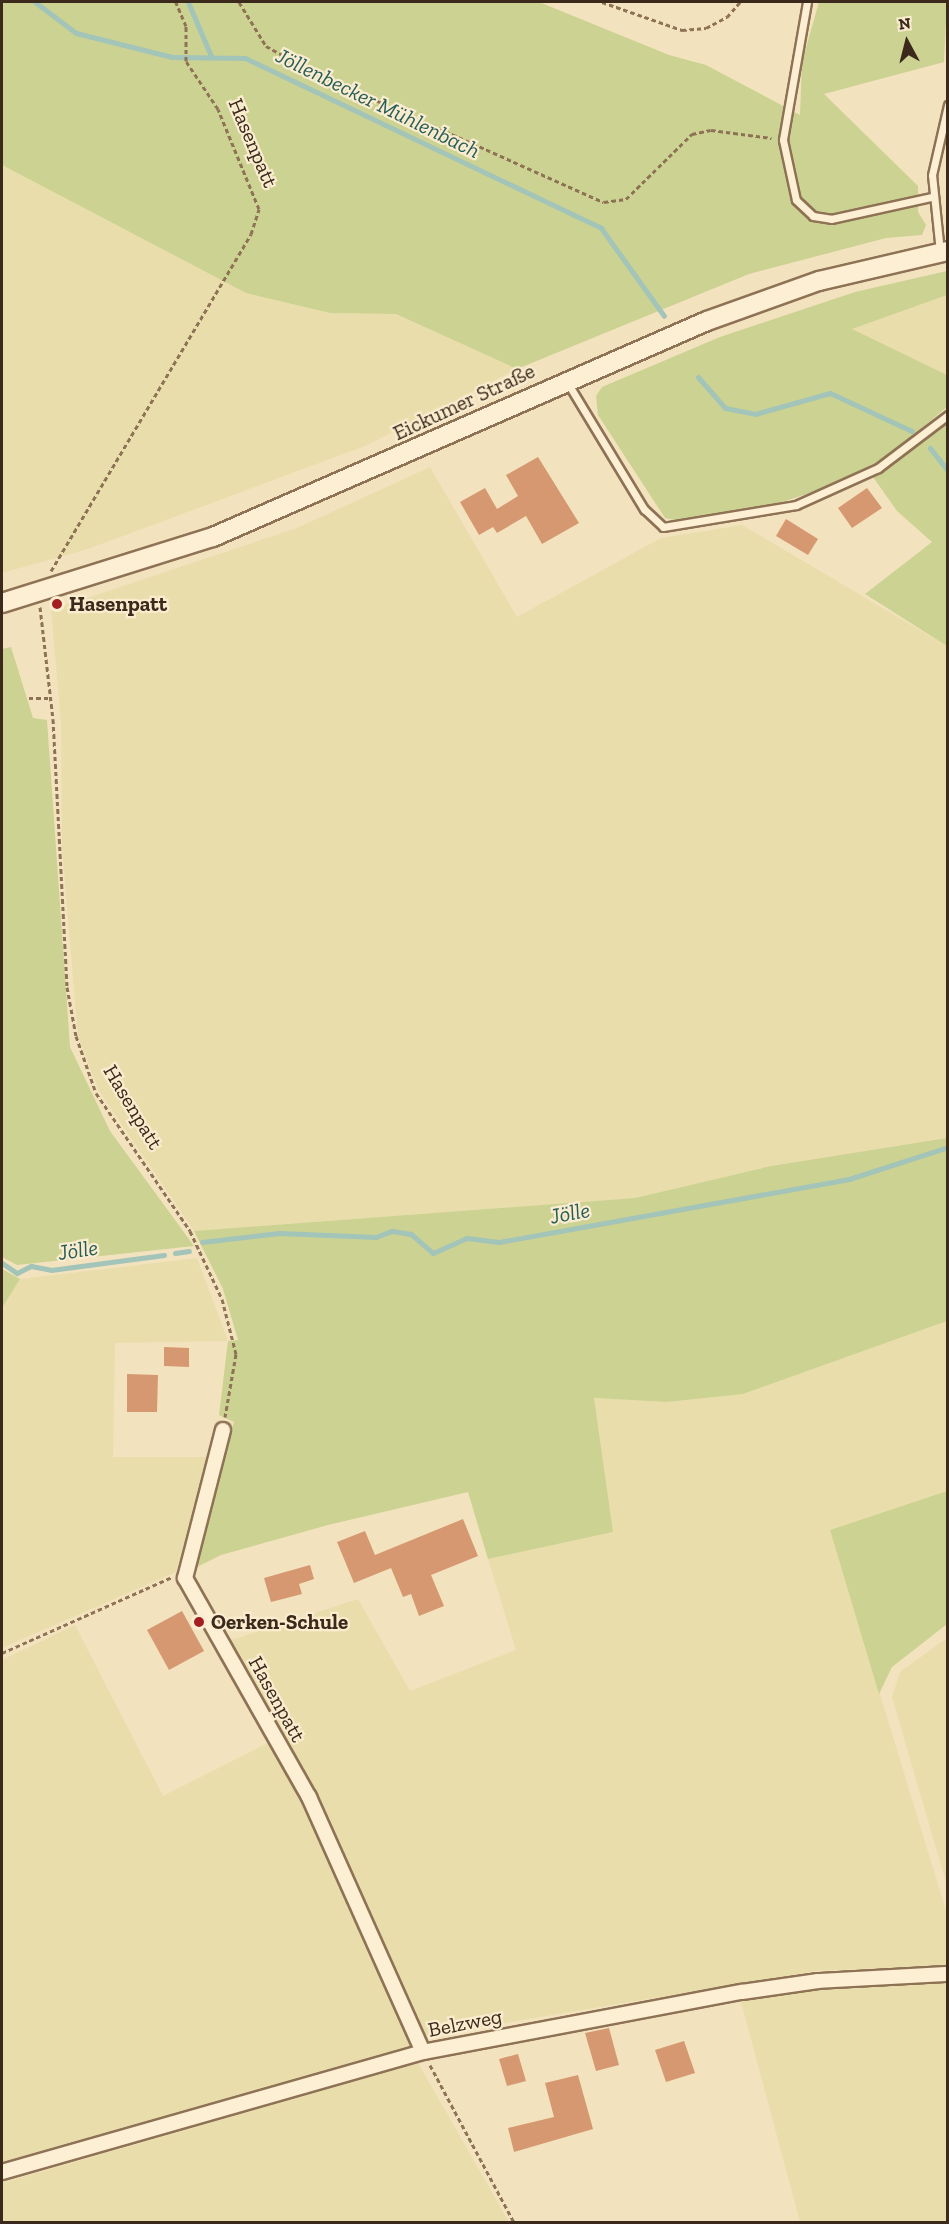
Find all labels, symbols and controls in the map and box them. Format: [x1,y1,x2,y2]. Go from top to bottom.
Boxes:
north arrow [877,12,937,72]
text: N [898,13,912,34]
water label: Jöllenbecker Mühlenbach [272,42,484,164]
street label: Hasenpatt [223,95,283,191]
street label: Eickumer Straße [389,358,539,446]
place label: Hasenpatt [69,591,167,617]
marker: Hasenpatt [50,597,64,611]
street label: Hasenpatt [98,1060,168,1154]
water label: Jölle [548,1197,592,1229]
water label: Jölle [56,1234,100,1266]
place label: Oerken-Schule [211,1609,348,1635]
marker: Oerken-Schule [192,1615,206,1629]
street label: Hasenpatt [243,1652,311,1746]
street label: Belzweg [426,2003,504,2043]

